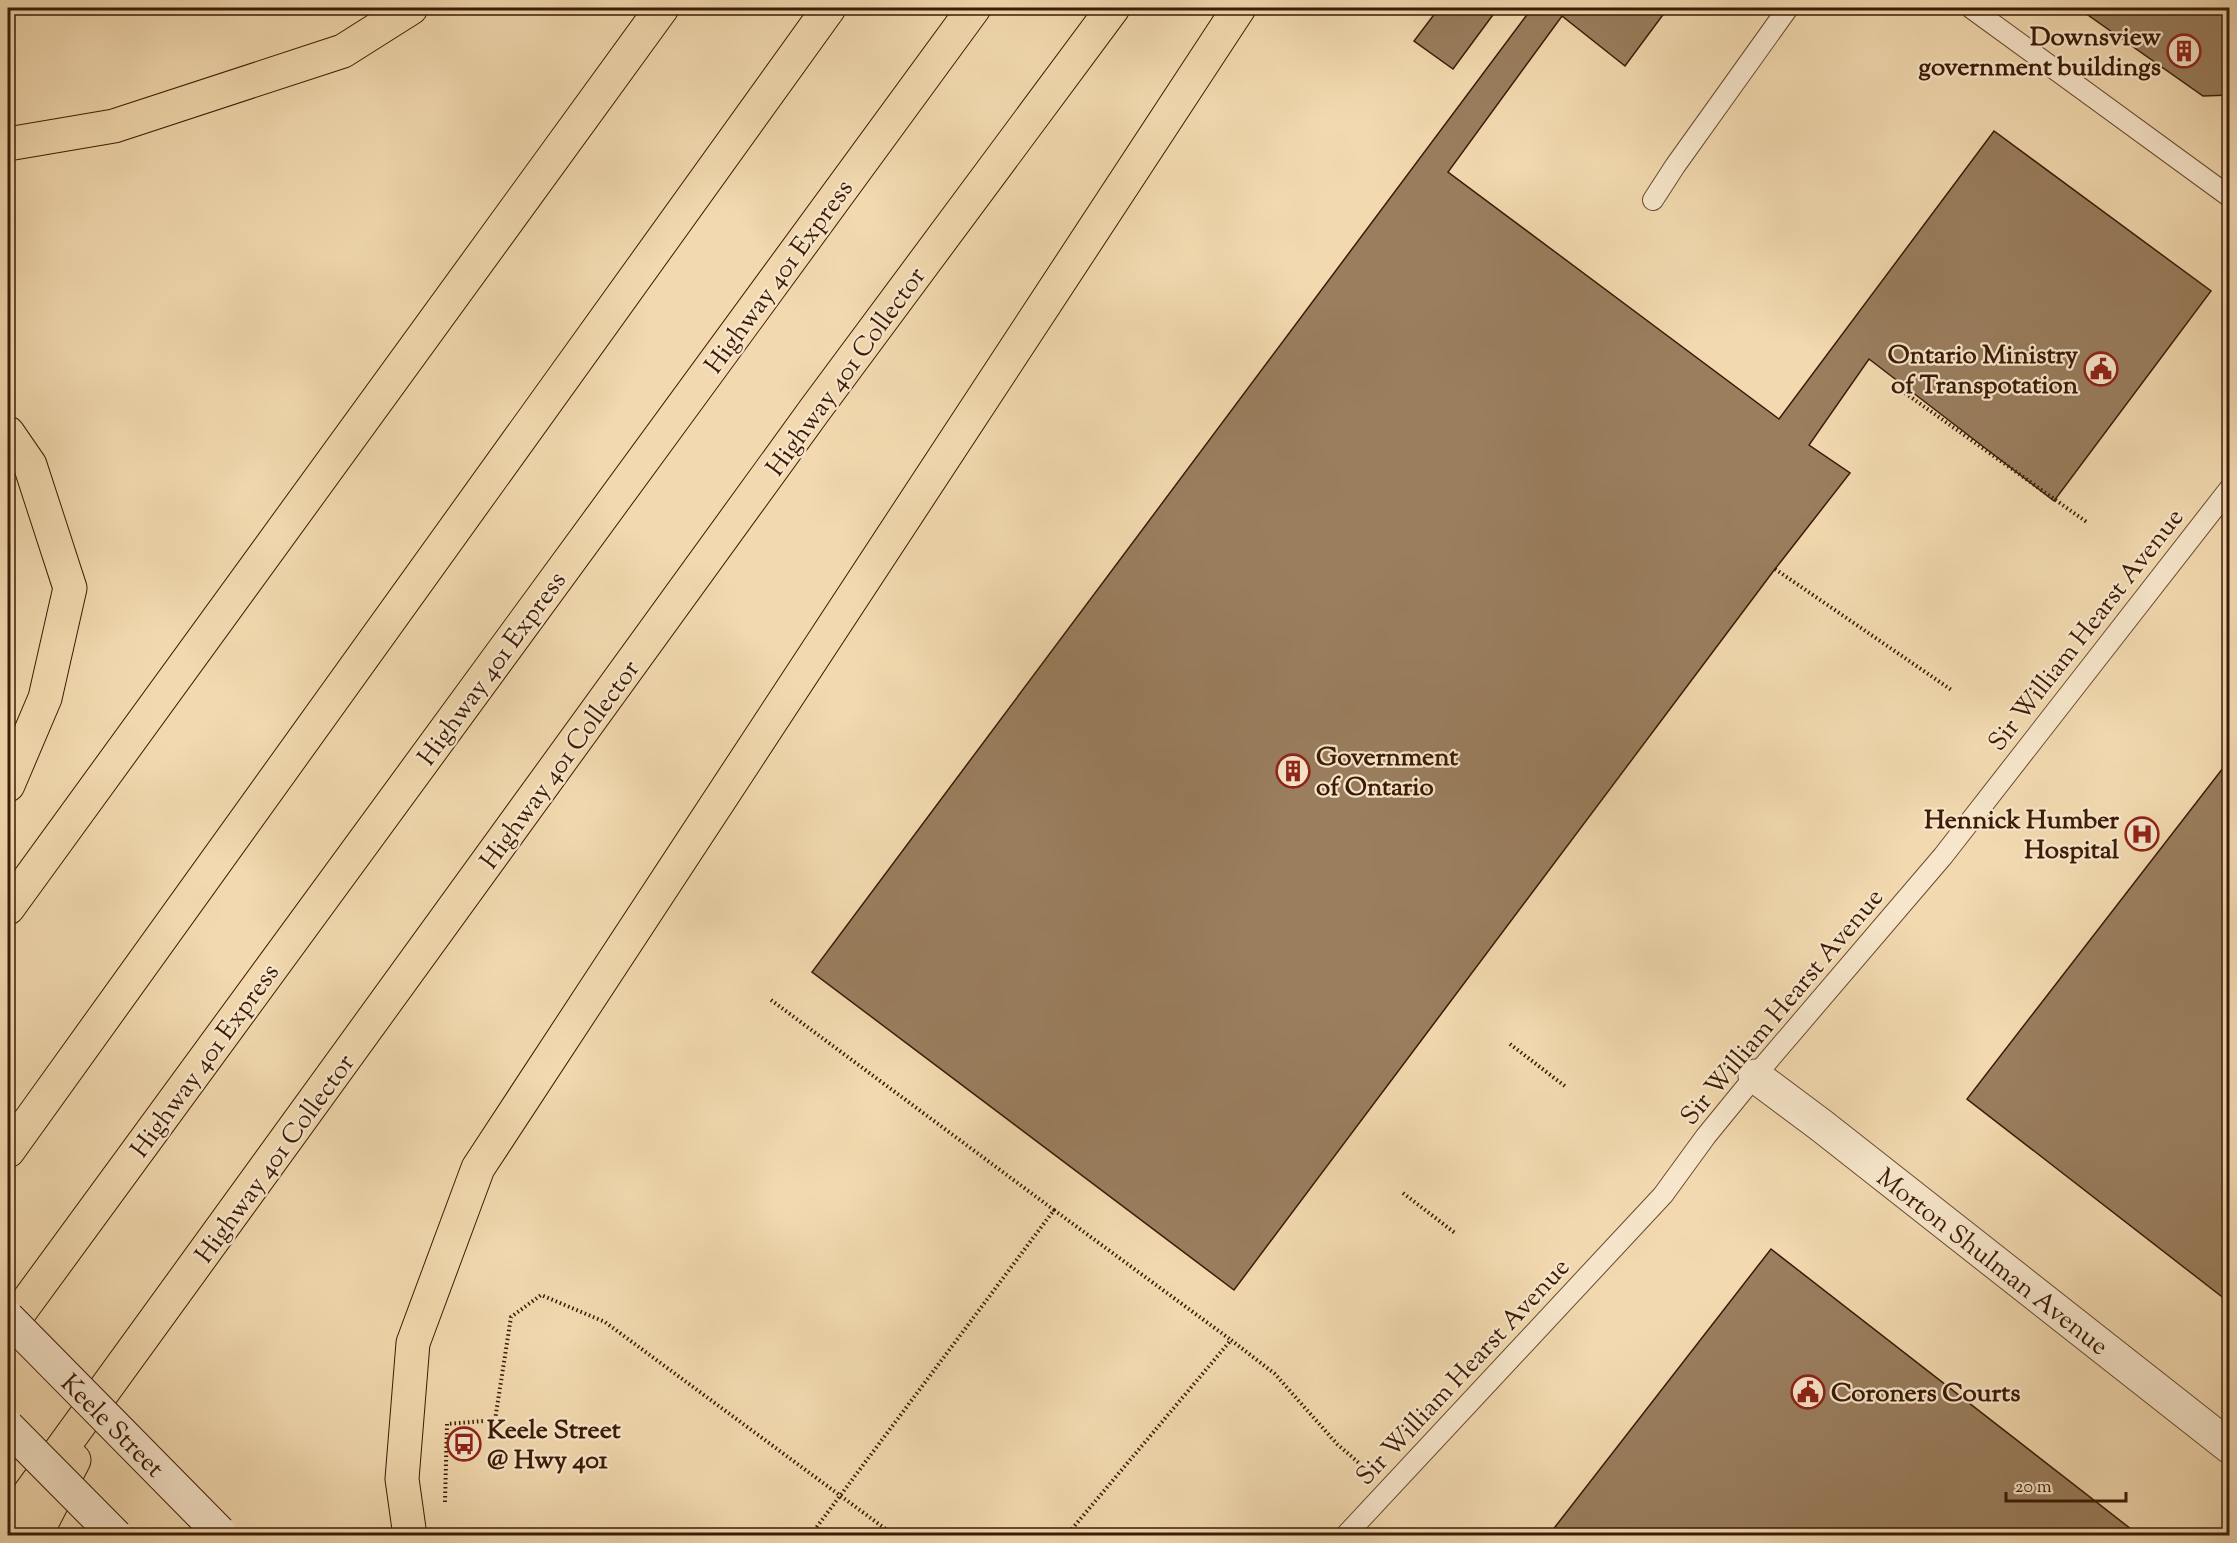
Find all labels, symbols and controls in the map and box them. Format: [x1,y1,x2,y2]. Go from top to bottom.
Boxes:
place label: Downsview government buildings [1918,20,2162,87]
building icon: Downsview government buildings [2166,33,2202,69]
street label: Highway 401 Express [697,173,863,382]
street label: Highway 401 Collector [758,260,936,485]
place label: Ontario Ministry of Transpotation [1888,338,2079,405]
public building icon: Ontario Ministry of Transpotation [2083,351,2119,387]
street label: Sir William Hearst Avenue [1980,501,2194,760]
street label: Highway 401 Express [410,565,576,774]
street label: Highway 401 Collector [472,653,650,878]
place label: Government of Ontario [1316,740,1458,807]
building icon: Government of Ontario [1275,753,1311,789]
place label: Hennick Humber Hospital [1924,803,2120,870]
hospital icon: Hennick Humber Hospital [2124,816,2160,852]
street label: Sir William Hearst Avenue [1673,881,1893,1134]
street label: Highway 401 Express [123,957,289,1166]
street label: Highway 401 Collector [187,1047,365,1272]
street label: Morton Shulman Avenue [1868,1161,2115,1365]
street label: Sir William Hearst Avenue [1348,1251,1579,1495]
street label: Keele Street [51,1366,172,1487]
public building icon: Coroners Courts [1790,1374,1826,1410]
place label: Coroners Courts [1831,1376,2020,1413]
place label: Keele Street @ Hwy 401 [487,1413,621,1480]
bus stop icon: Keele Street @ Hwy 401 [446,1426,482,1462]
scale bar [2006,1465,2126,1503]
text: 20 m [2015,1475,2052,1501]

